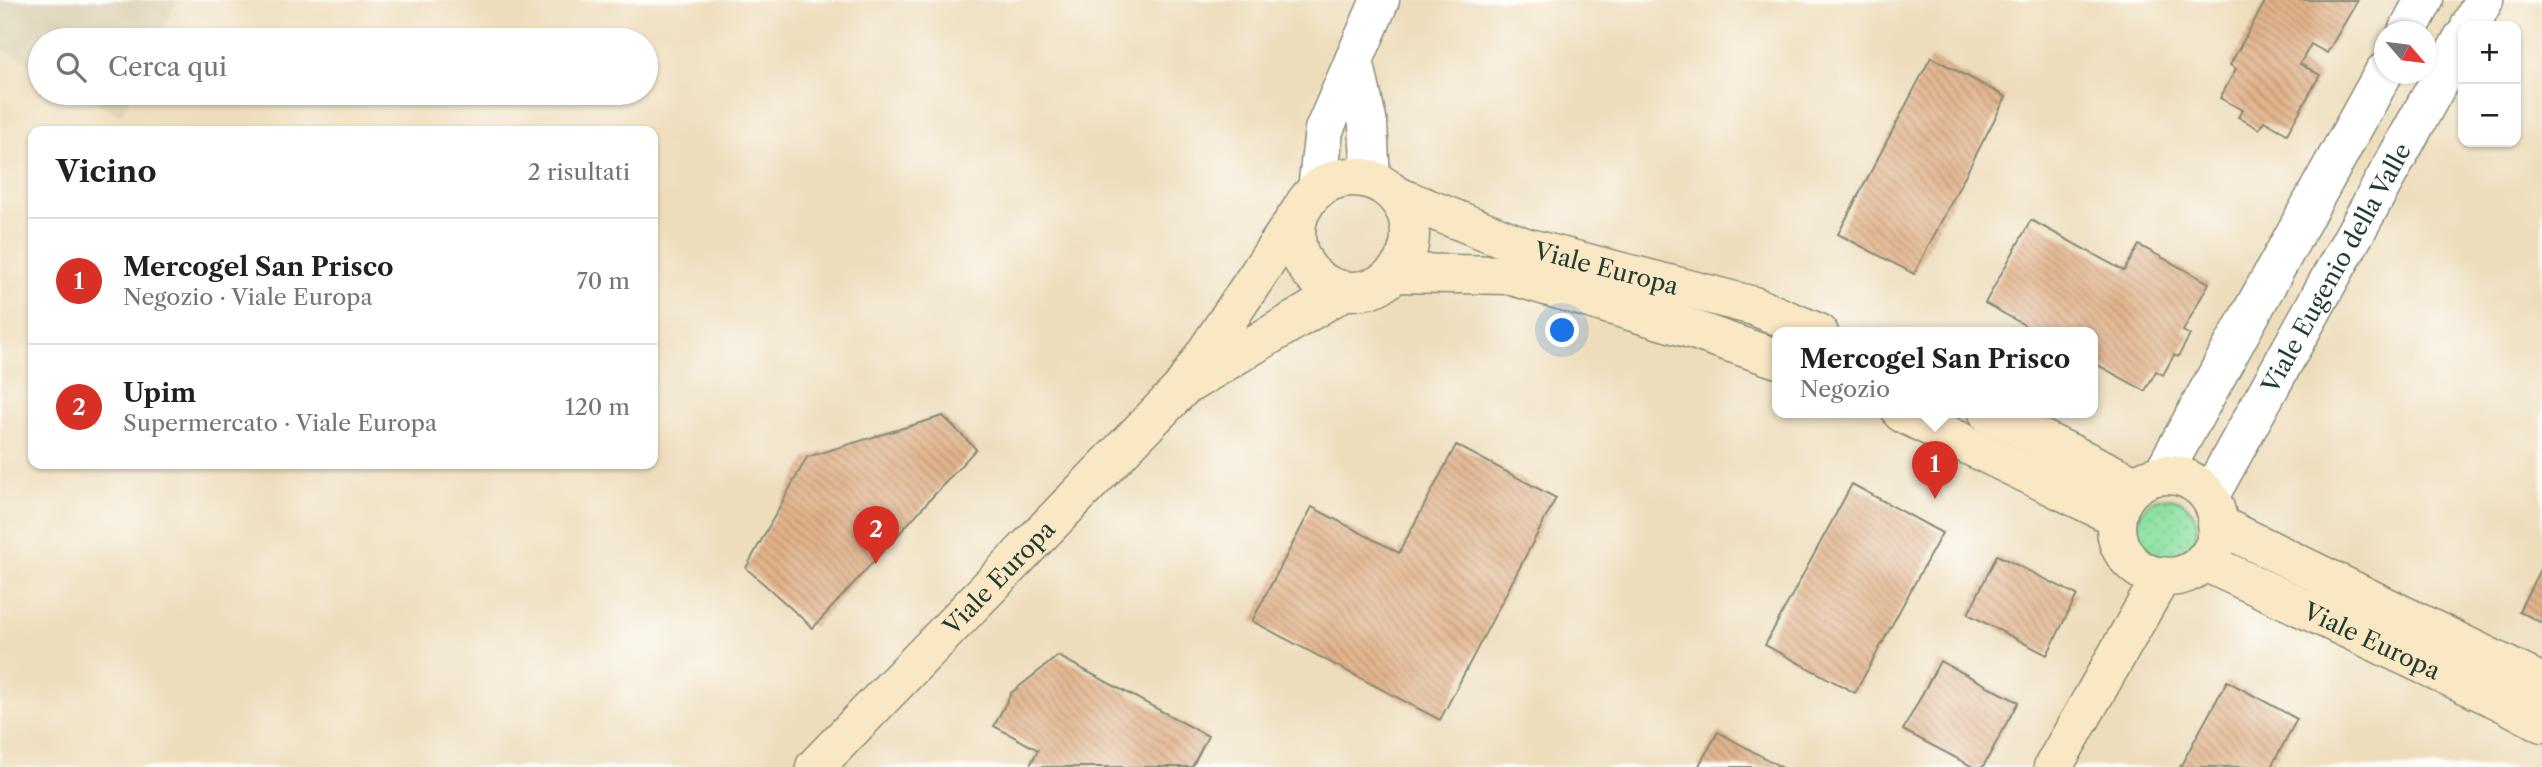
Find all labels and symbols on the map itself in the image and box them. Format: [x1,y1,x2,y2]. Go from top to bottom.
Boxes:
north arrow [2374,21,2437,84]
street label: Viale Eugenio della Valle [2255,138,2417,399]
street label: Viale Europa [1530,235,1682,301]
your location [1545,313,1579,347]
pin: 1 [1912,441,1958,499]
pin: 2 [853,506,899,564]
street label: Viale Europa [936,514,1061,641]
street label: Viale Europa [2298,596,2446,685]

